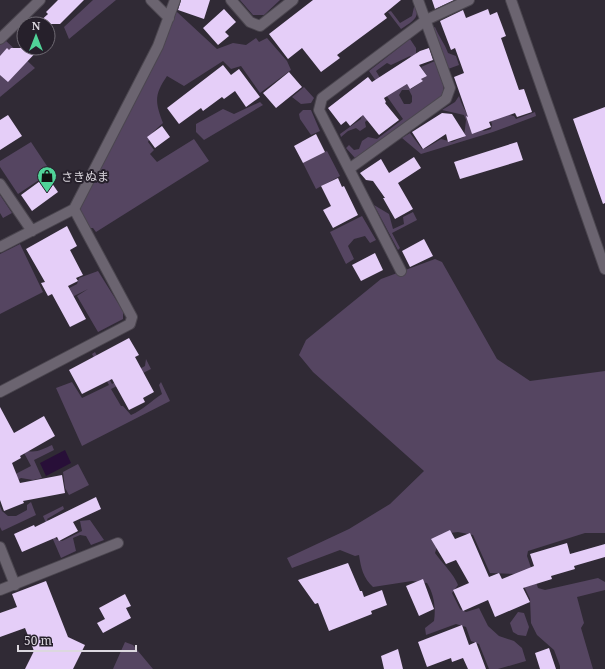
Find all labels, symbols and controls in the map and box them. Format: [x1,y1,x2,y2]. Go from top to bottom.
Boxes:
north arrow [16,16,56,56]
text: N [32,18,41,33]
shop icon: さきぬま [36,165,58,193]
place label: さきぬま [61,168,109,185]
scale bar [18,627,136,653]
text: 50 m [24,632,52,649]

